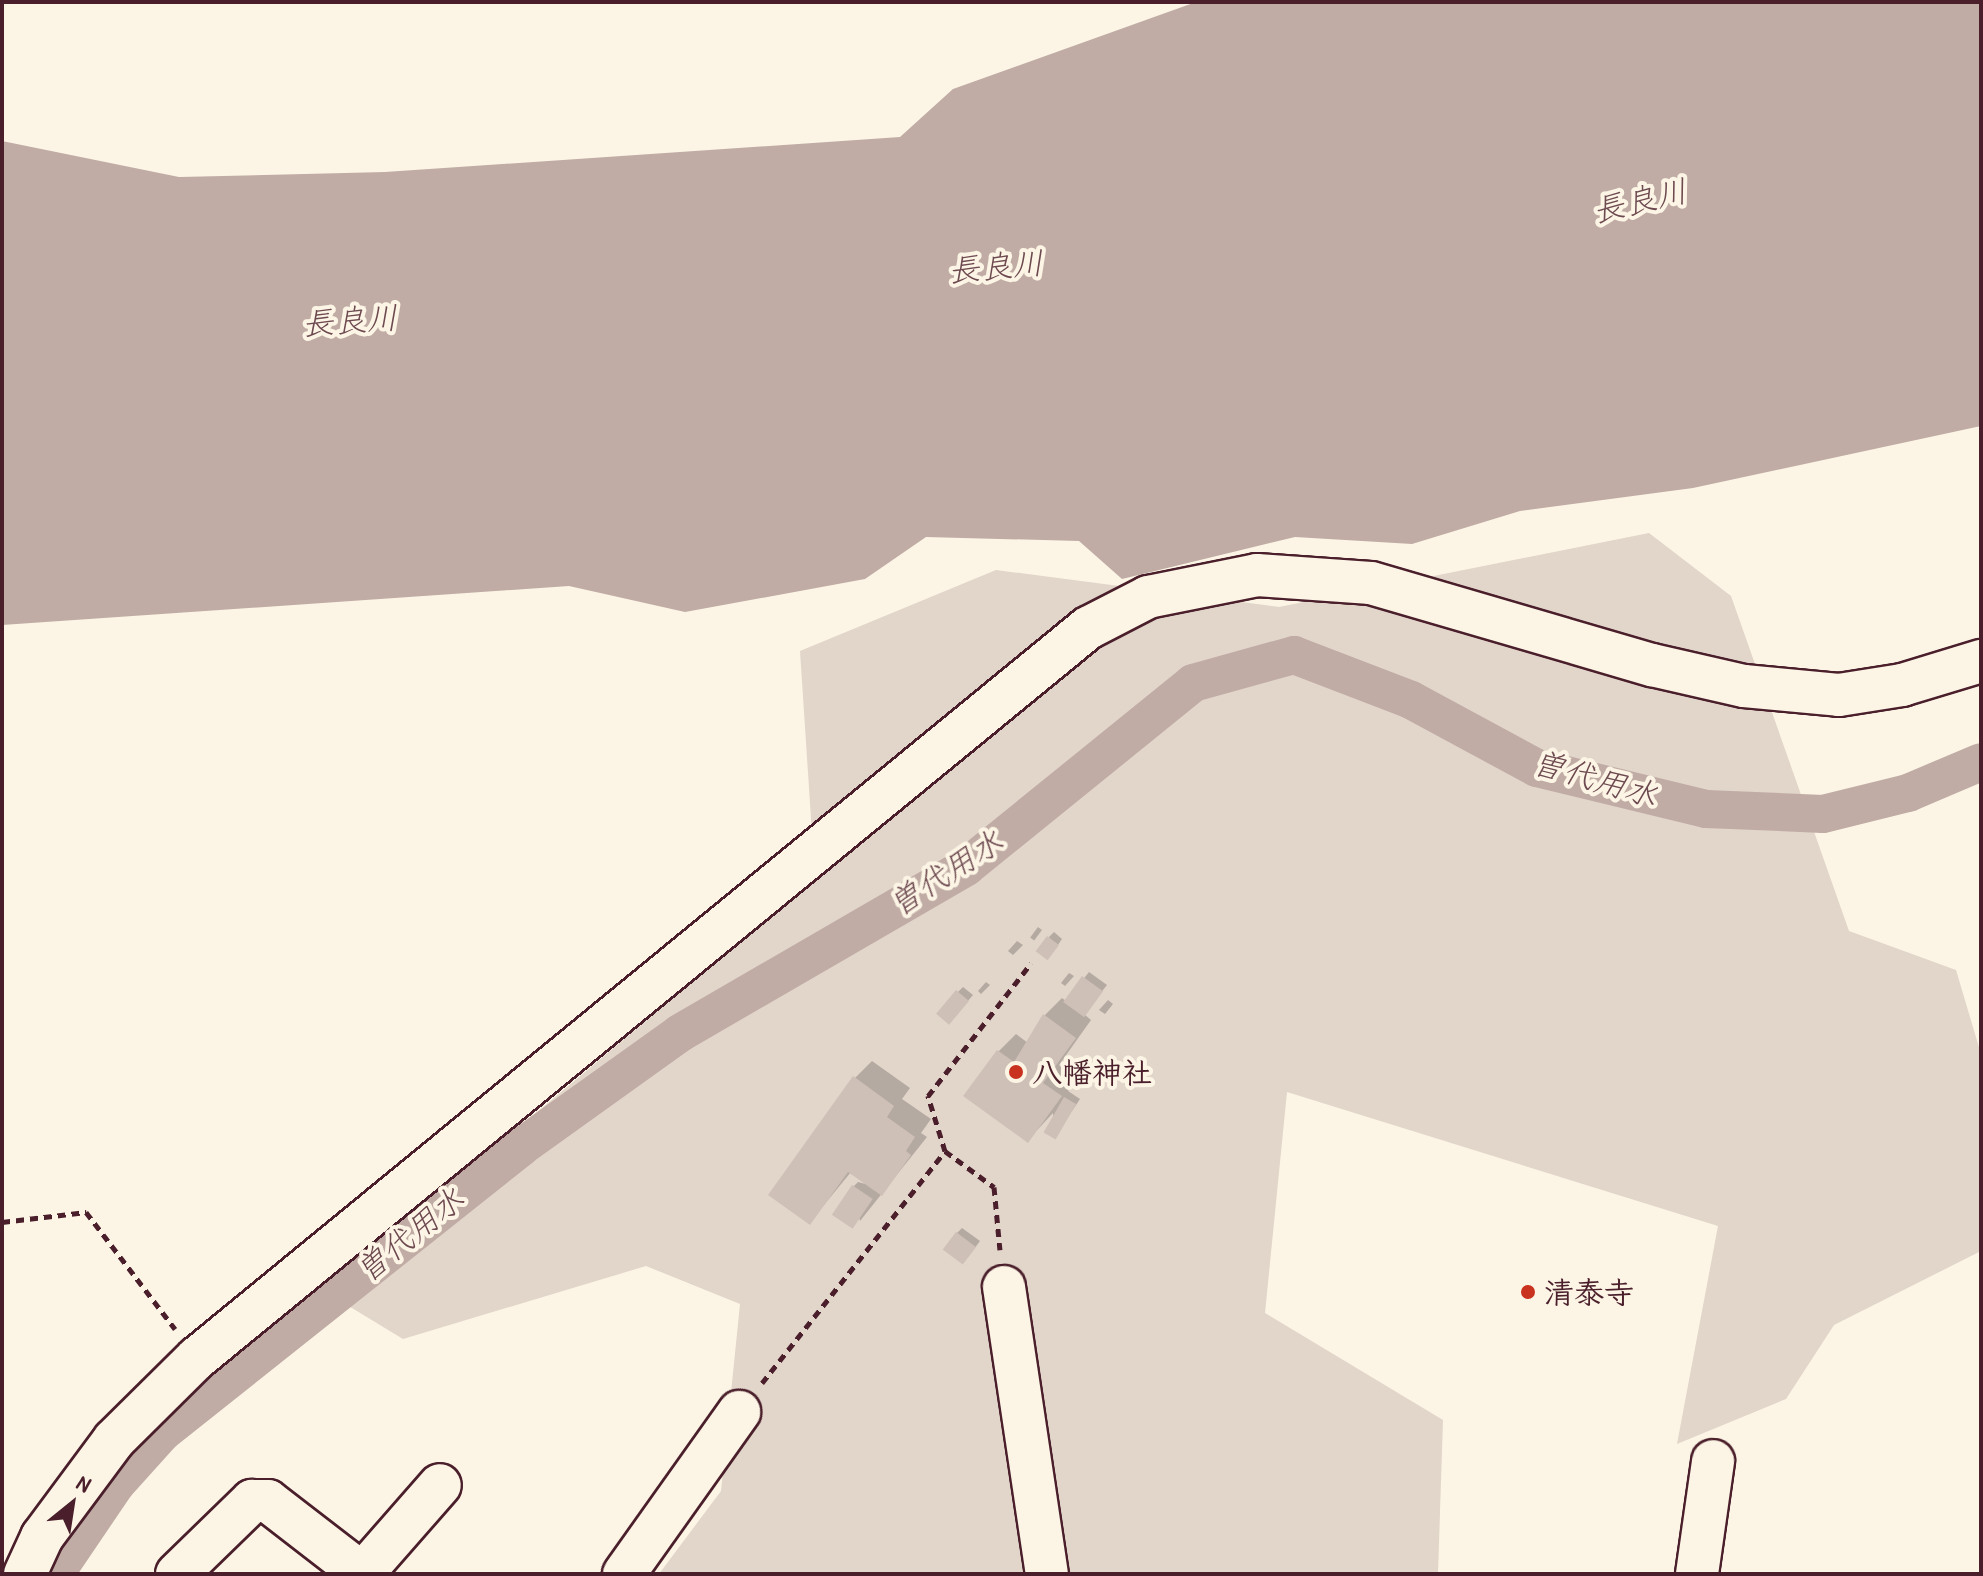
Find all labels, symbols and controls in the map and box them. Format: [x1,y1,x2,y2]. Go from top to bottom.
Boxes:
water label: 長良川 [1589,171,1691,231]
water label: 長良川 [947,244,1045,290]
water label: 長良川 [301,298,399,344]
water label: 曽代用水 [1528,743,1662,815]
water label: 曽代用水 [882,822,1010,924]
place label: 八幡神社 [1032,1054,1152,1090]
marker: 八幡神社 [1007,1063,1025,1081]
water label: 曽代用水 [348,1180,472,1290]
place label: 清泰寺 [1544,1274,1634,1310]
marker: 清泰寺 [1519,1283,1537,1301]
north arrow [32,1464,112,1544]
text: N [71,1467,97,1499]

